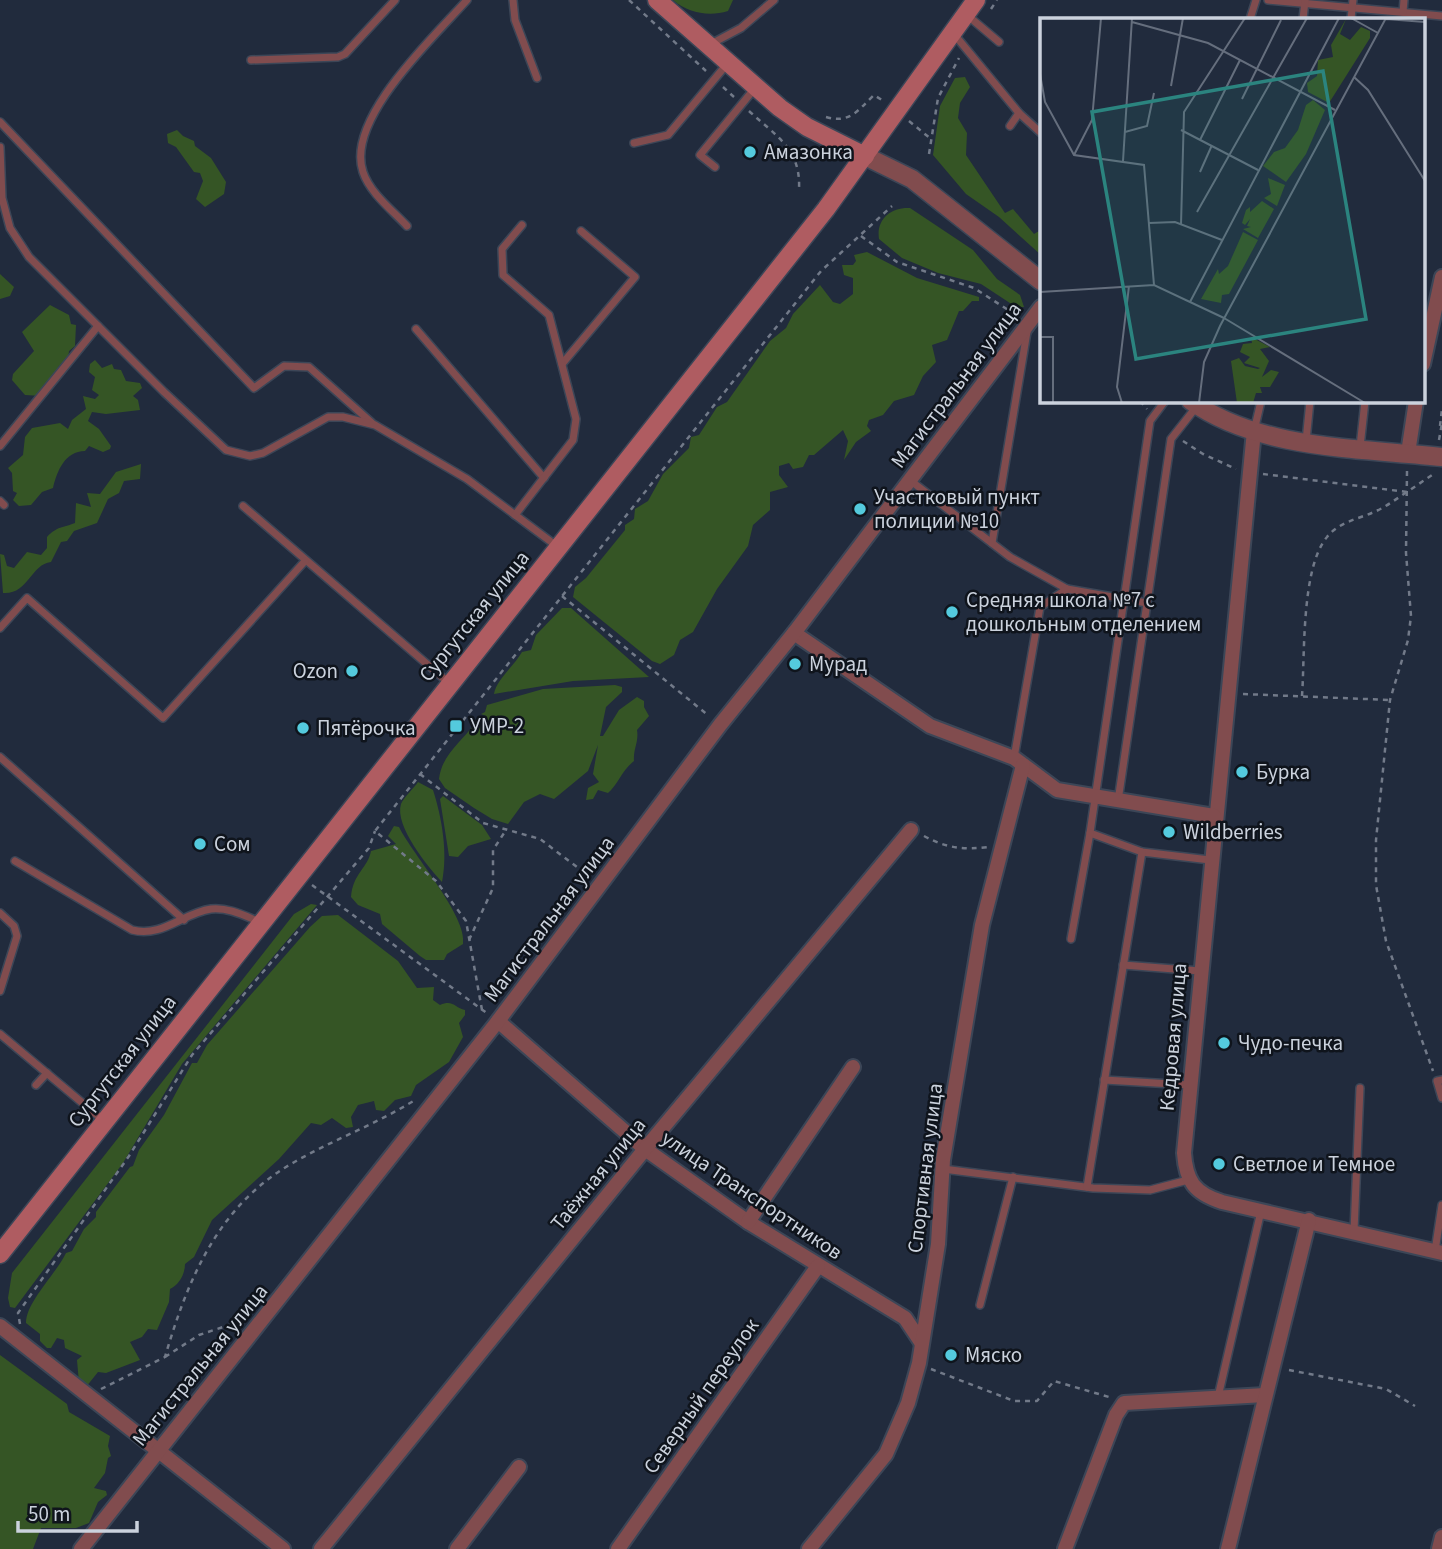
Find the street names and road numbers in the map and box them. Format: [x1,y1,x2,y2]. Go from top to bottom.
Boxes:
street label: Магистральная улица [883,296,1029,474]
street label: Сургутская улица [412,544,536,688]
street label: Магистральная улица [476,830,622,1008]
street label: Кедровая улица [1152,962,1194,1112]
street label: Сургутская улица [61,988,183,1134]
street label: Спортивная улица [900,1081,950,1255]
street label: Таёжная улица [543,1111,653,1237]
street label: улица Транспортников [656,1123,848,1267]
street label: Магистральная улица [125,1277,275,1453]
street label: Северный переулок [636,1312,766,1480]

